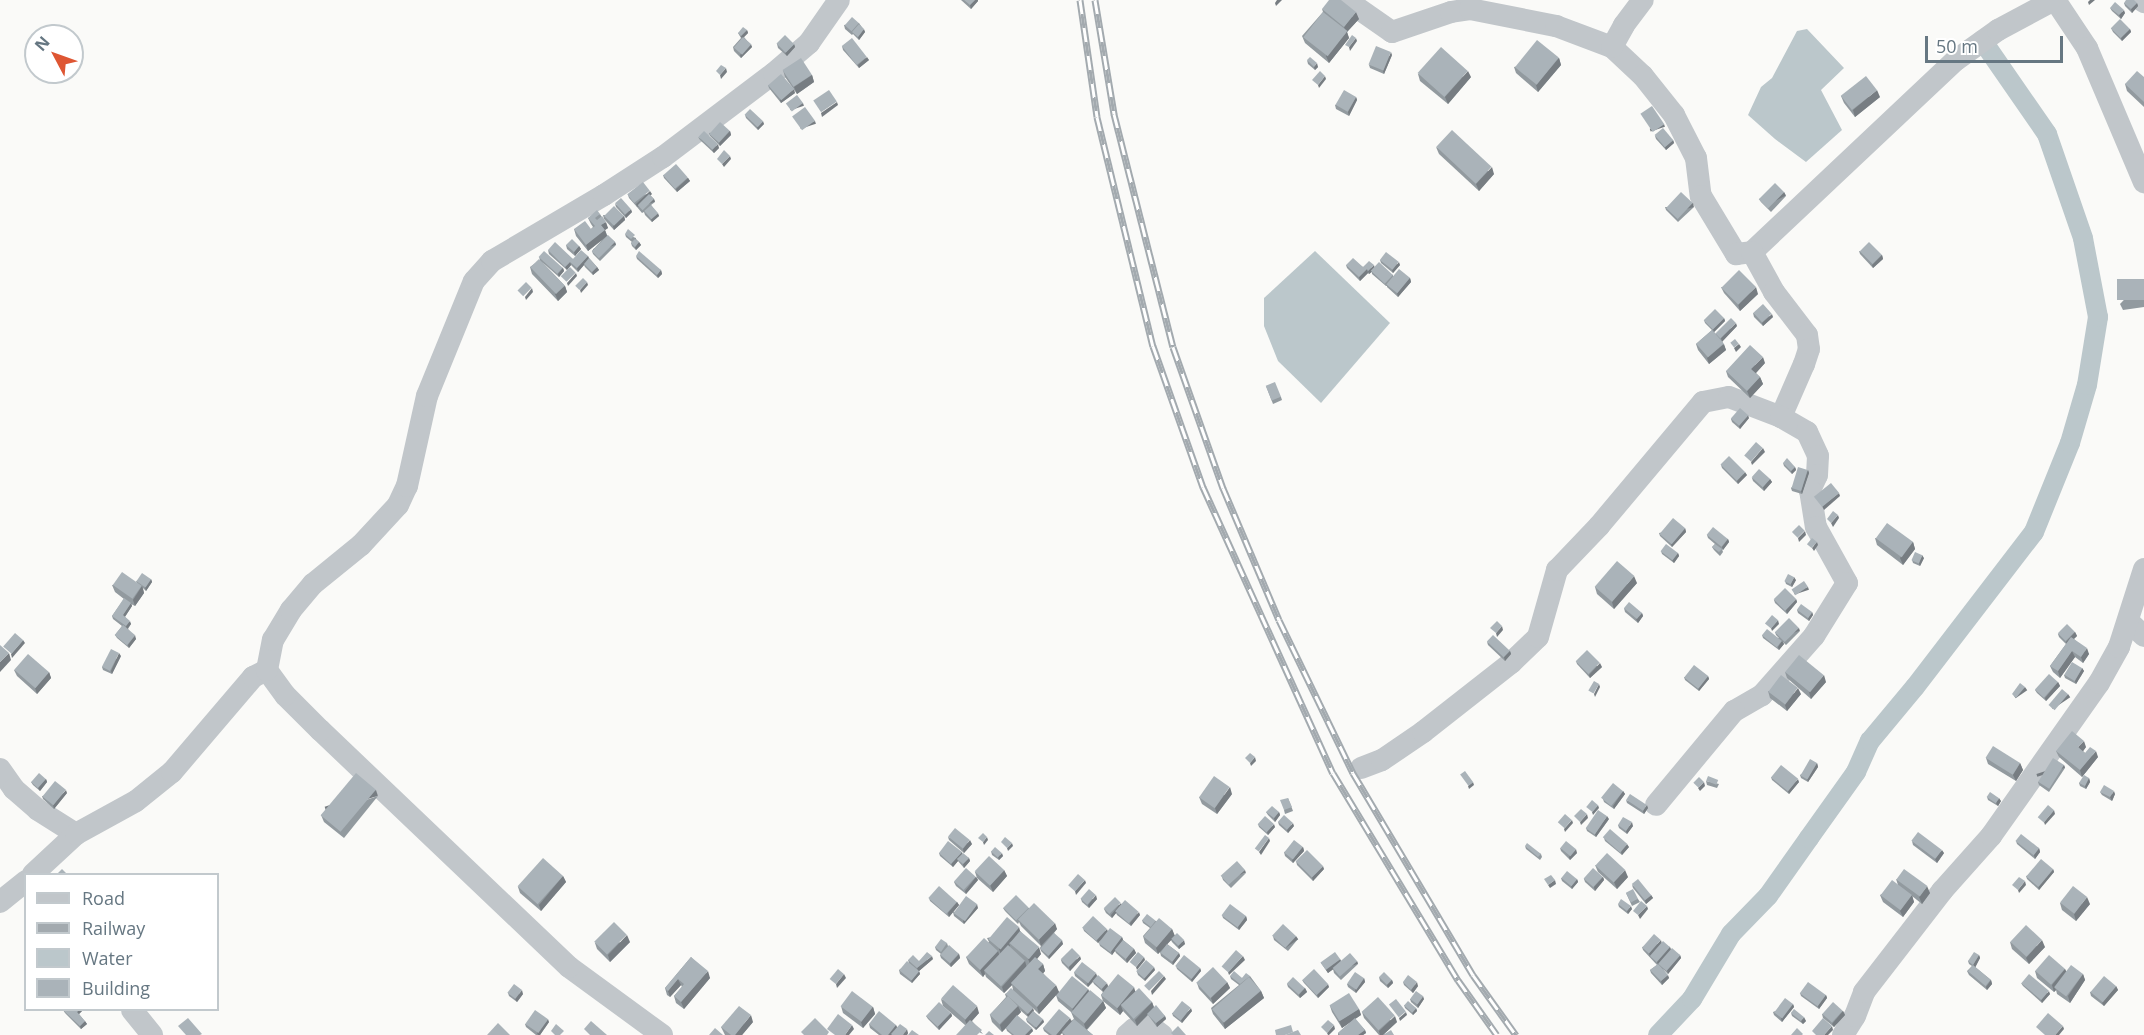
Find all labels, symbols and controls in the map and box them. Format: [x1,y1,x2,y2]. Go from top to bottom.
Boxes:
north arrow [24,24,84,84]
scale bar [1928,24,2066,62]
text: N [29,31,54,56]
text: 50 m [1936,34,1978,58]
legend [24,873,219,1011]
text: Road [82,886,125,910]
text: Railway [82,916,145,940]
text: Water [82,946,133,970]
text: Building [82,976,150,1000]

